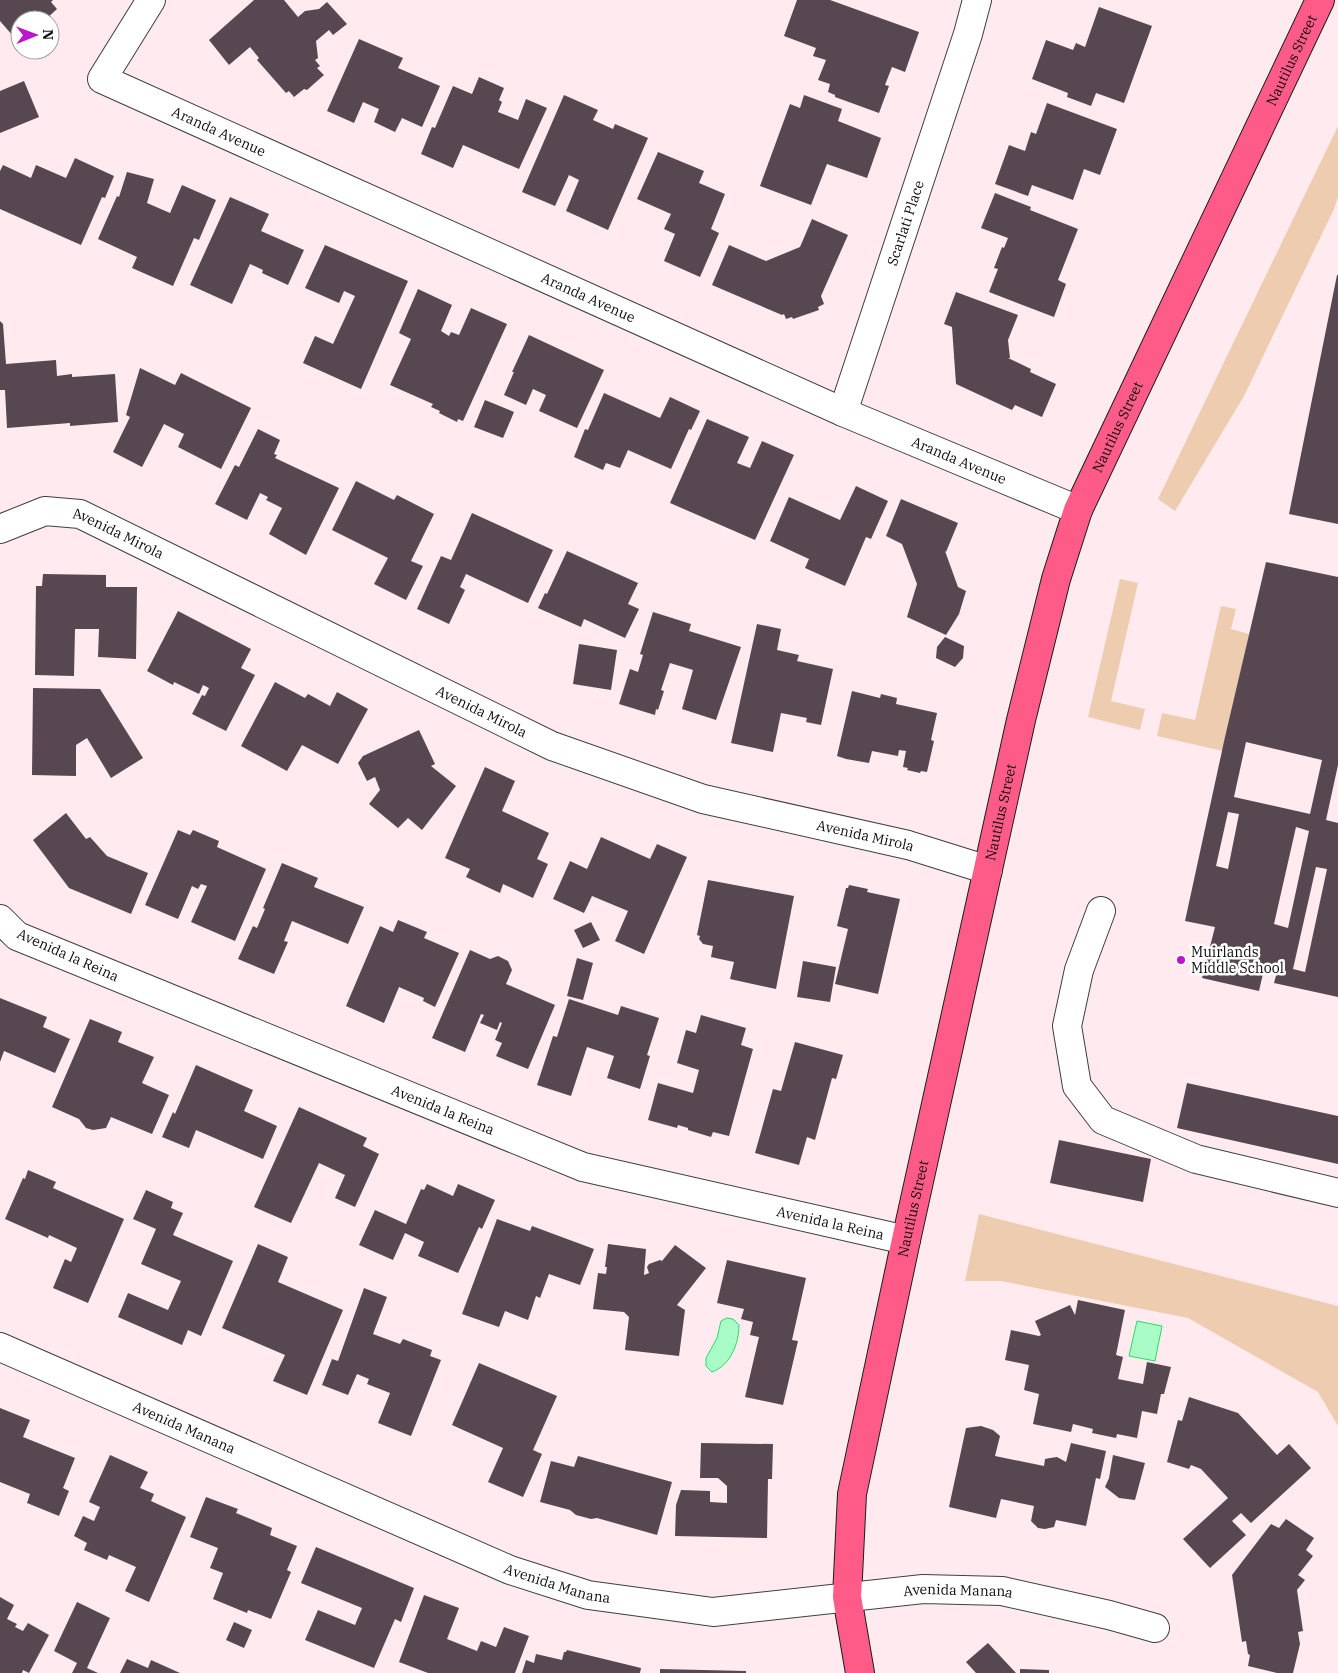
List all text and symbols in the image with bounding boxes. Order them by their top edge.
north arrow [10,10,60,60]
street label: Nautilus Street [1262,12,1321,109]
text: N [39,29,57,40]
street label: Aranda Avenue [169,103,269,160]
street label: Scarlati Place [883,178,928,268]
street label: Aranda Avenue [538,269,638,326]
street label: Nautilus Street [1088,379,1147,476]
street label: Aranda Avenue [909,433,1009,488]
street label: Avenida Mirola [72,504,167,563]
street label: Avenida Mirola [433,681,530,742]
street label: Nautilus Street [981,762,1020,862]
street label: Avenida Mirola [815,816,917,856]
street label: Avenida la Reina [14,924,122,986]
place label: Muirlands Middle School [1191,943,1284,977]
marker: Muirlands Middle School [1175,954,1187,966]
street label: Avenida la Reina [389,1081,497,1139]
street label: Nautilus Street [894,1158,932,1259]
street label: Avenida la Reina [775,1202,886,1244]
street label: Avenida Manana [130,1397,238,1458]
street label: Avenida Manana [501,1559,612,1607]
street label: Avenida Manana [902,1580,1015,1602]

